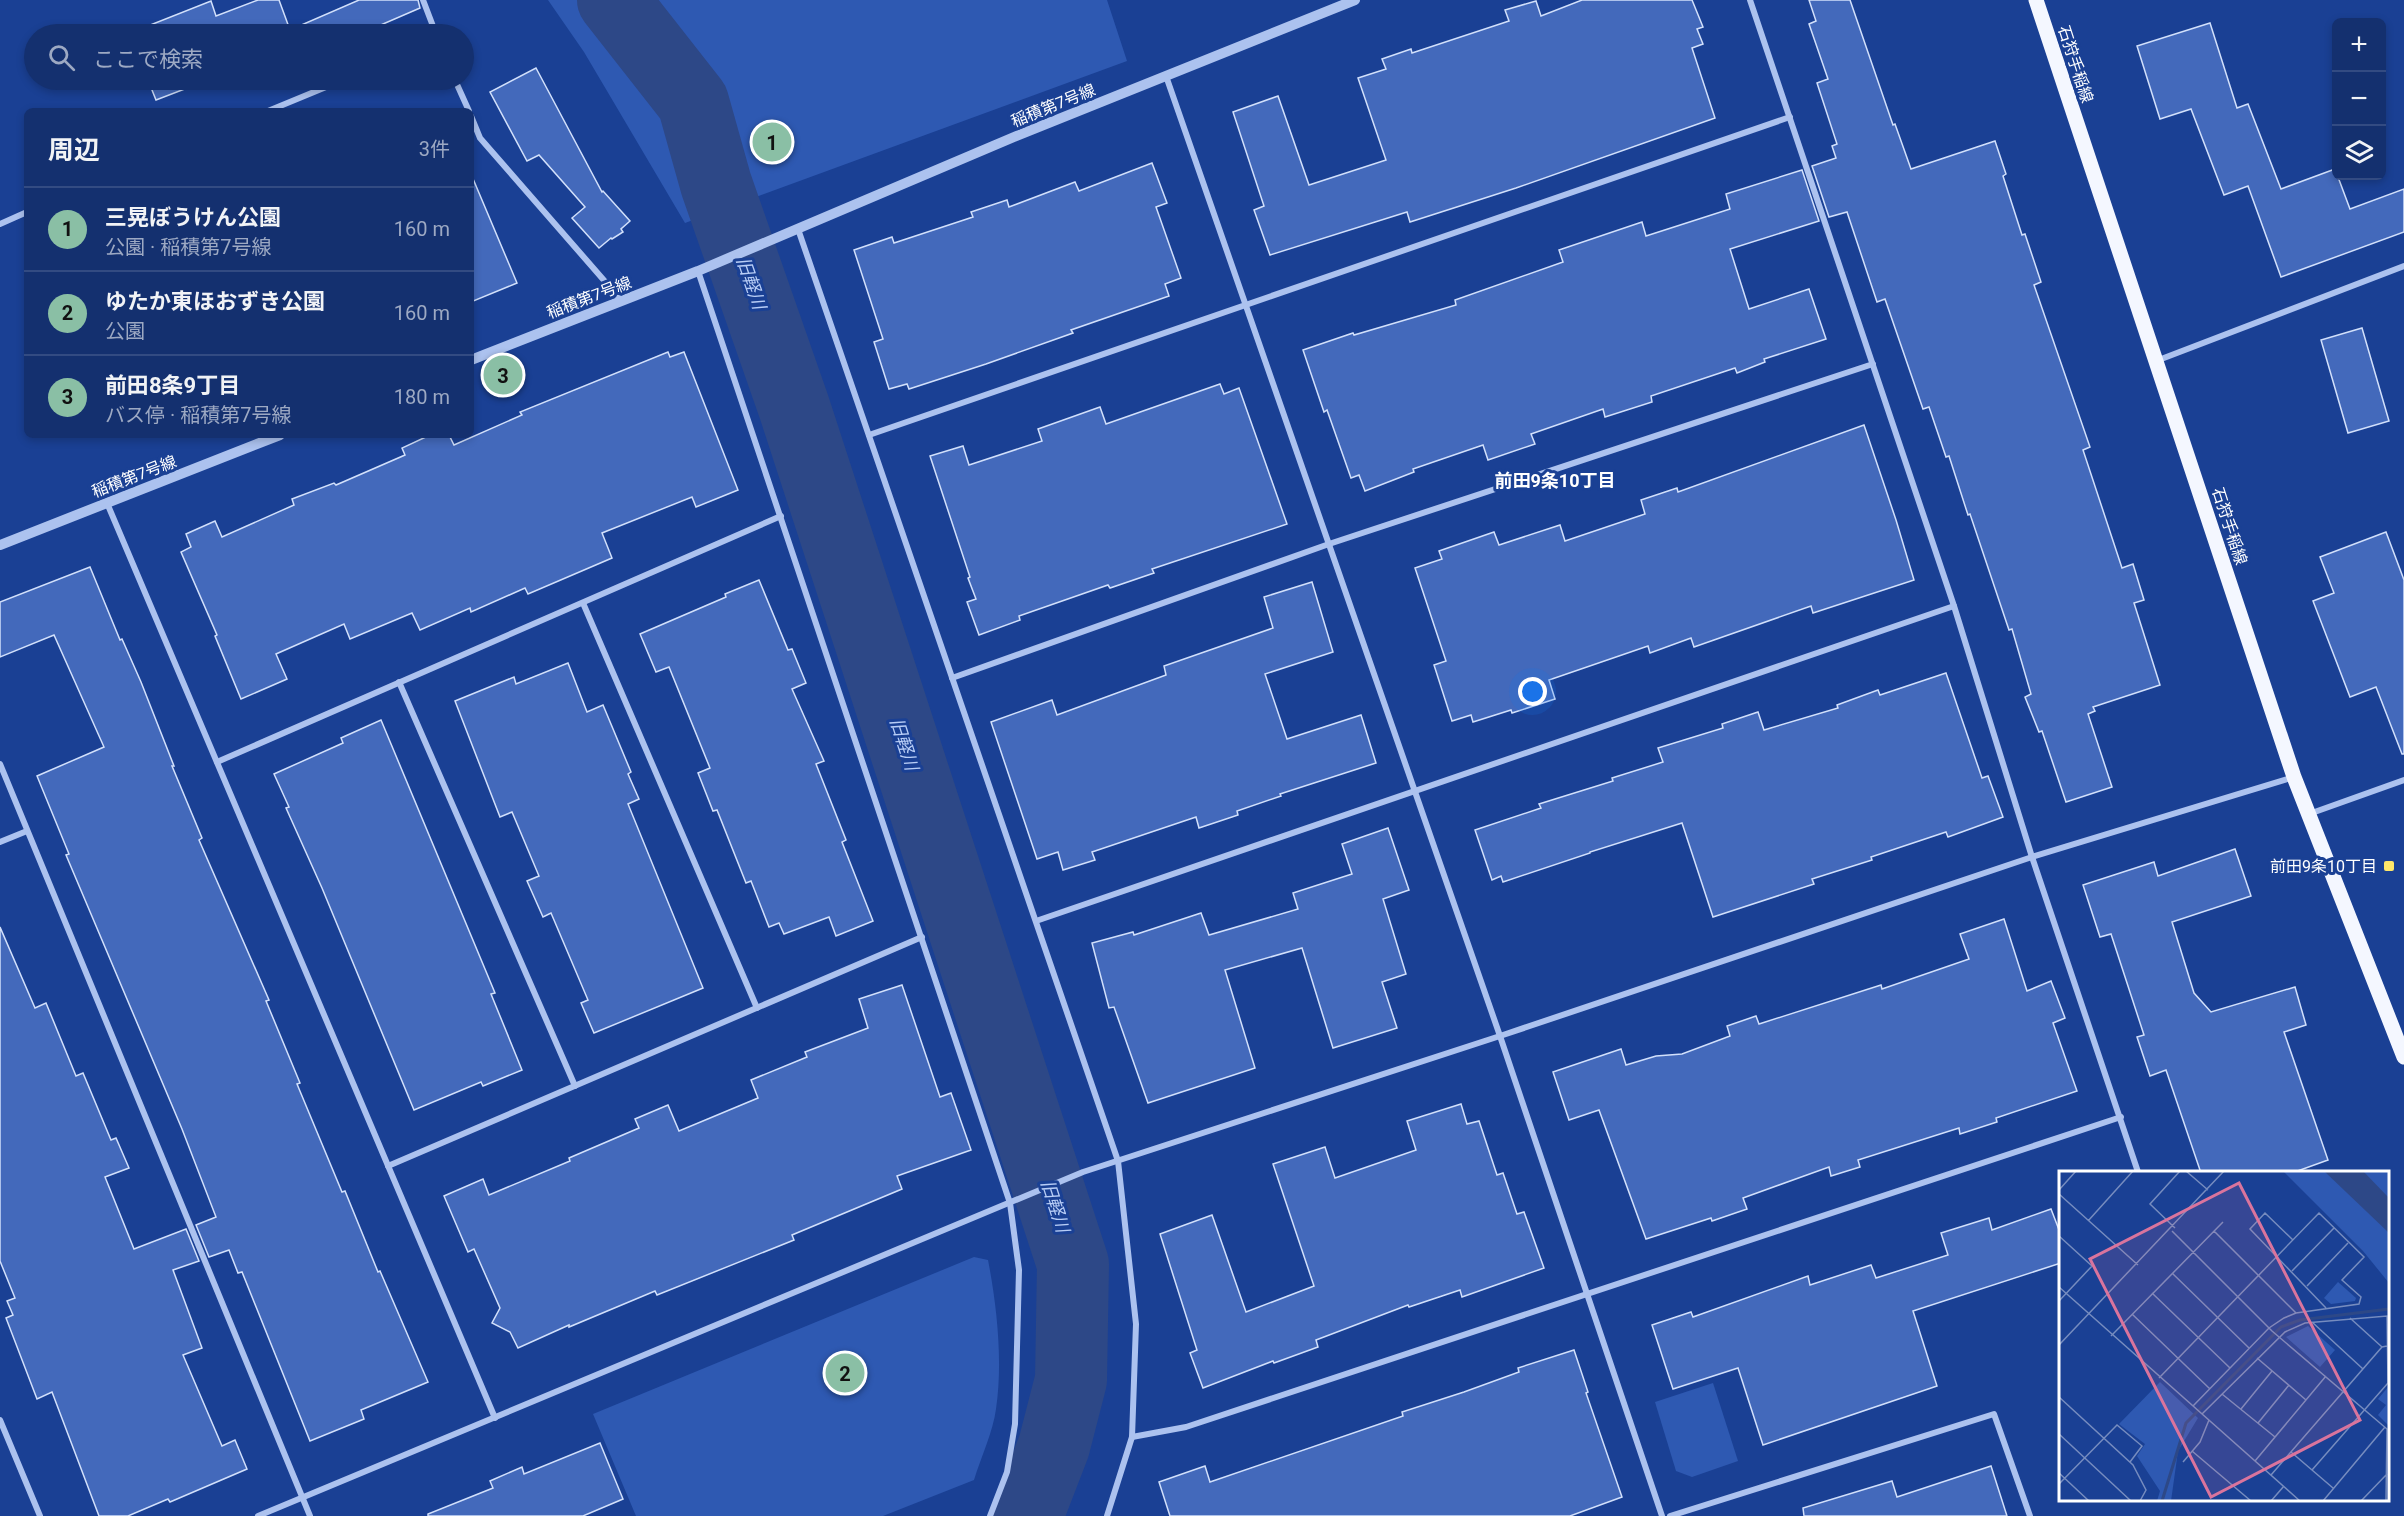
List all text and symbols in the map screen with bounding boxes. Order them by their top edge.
map controls [2332,18,2386,180]
button: + [2332,18,2386,72]
street label: 石狩手稲線 [2054,23,2097,105]
search box [24,24,474,90]
icon: search [45,41,78,74]
text: ここで検索 [93,47,203,72]
button: − [2332,72,2386,126]
street label: 稲積第7号線 [1008,80,1098,131]
pin: 1 [752,120,792,164]
button: layers [2332,126,2386,180]
text: 周辺 [48,135,100,165]
text: 3件 [419,137,450,161]
text: 三晃ぼうけん公園 [105,205,281,230]
text: 1 [62,217,73,241]
text: 160 m [394,217,450,241]
text: 公園 · 稲積第7号線 [105,235,271,259]
water label: 旧軽川 [733,254,771,314]
street label: 稲積第7号線 [544,273,634,322]
text: ゆたか東ほおずき公園 [105,289,325,314]
text: 2 [62,301,73,325]
text: 160 m [394,301,450,325]
text: 公園 [105,319,145,343]
pin: 3 [484,352,522,398]
text: 前田8条9丁目 [105,373,240,398]
text: 3 [62,385,73,409]
text: 180 m [394,385,450,409]
text: バス停 · 稲積第7号線 [105,403,291,427]
street label: 稲積第7号線 [89,452,179,501]
district label: 前田9条10丁目 [1495,470,1615,491]
street label: 石狩手稲線 [2208,485,2251,567]
your location [1518,677,1547,706]
water label: 旧軽川 [886,715,923,775]
place label: 前田9条10丁目 [2270,857,2377,876]
marker: 前田9条10丁目 [2382,859,2396,873]
inset map [2059,1171,2389,1501]
water label: 旧軽川 [1037,1177,1074,1237]
pin: 2 [826,1350,864,1396]

